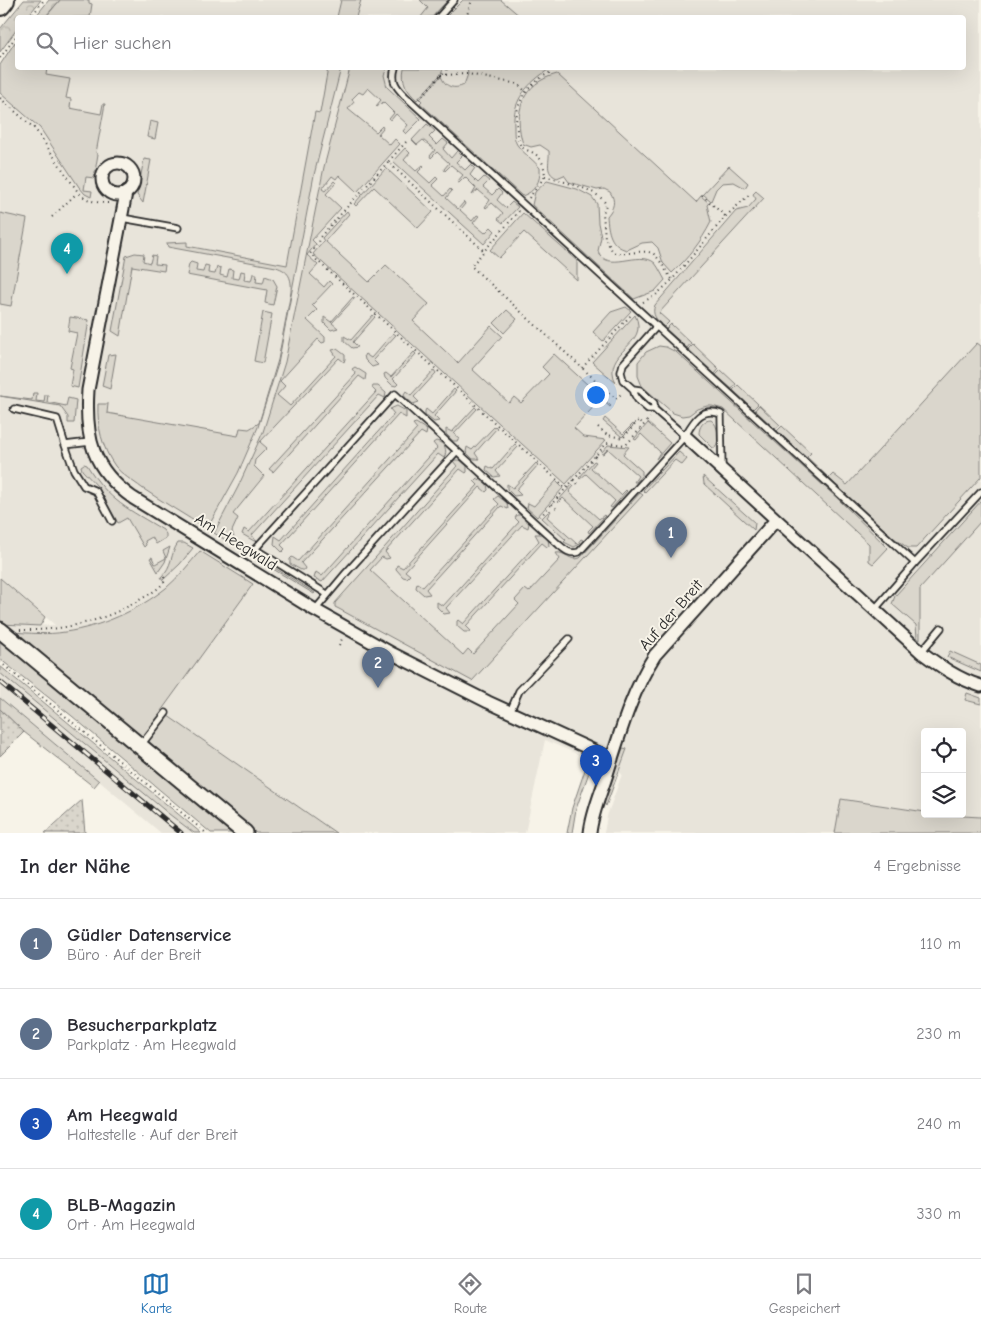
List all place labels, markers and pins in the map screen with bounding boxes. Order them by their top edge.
pin: 4 [51,233,83,274]
pin: 1 [655,517,687,558]
pin: 2 [362,647,394,688]
pin: 3 [580,745,612,786]

